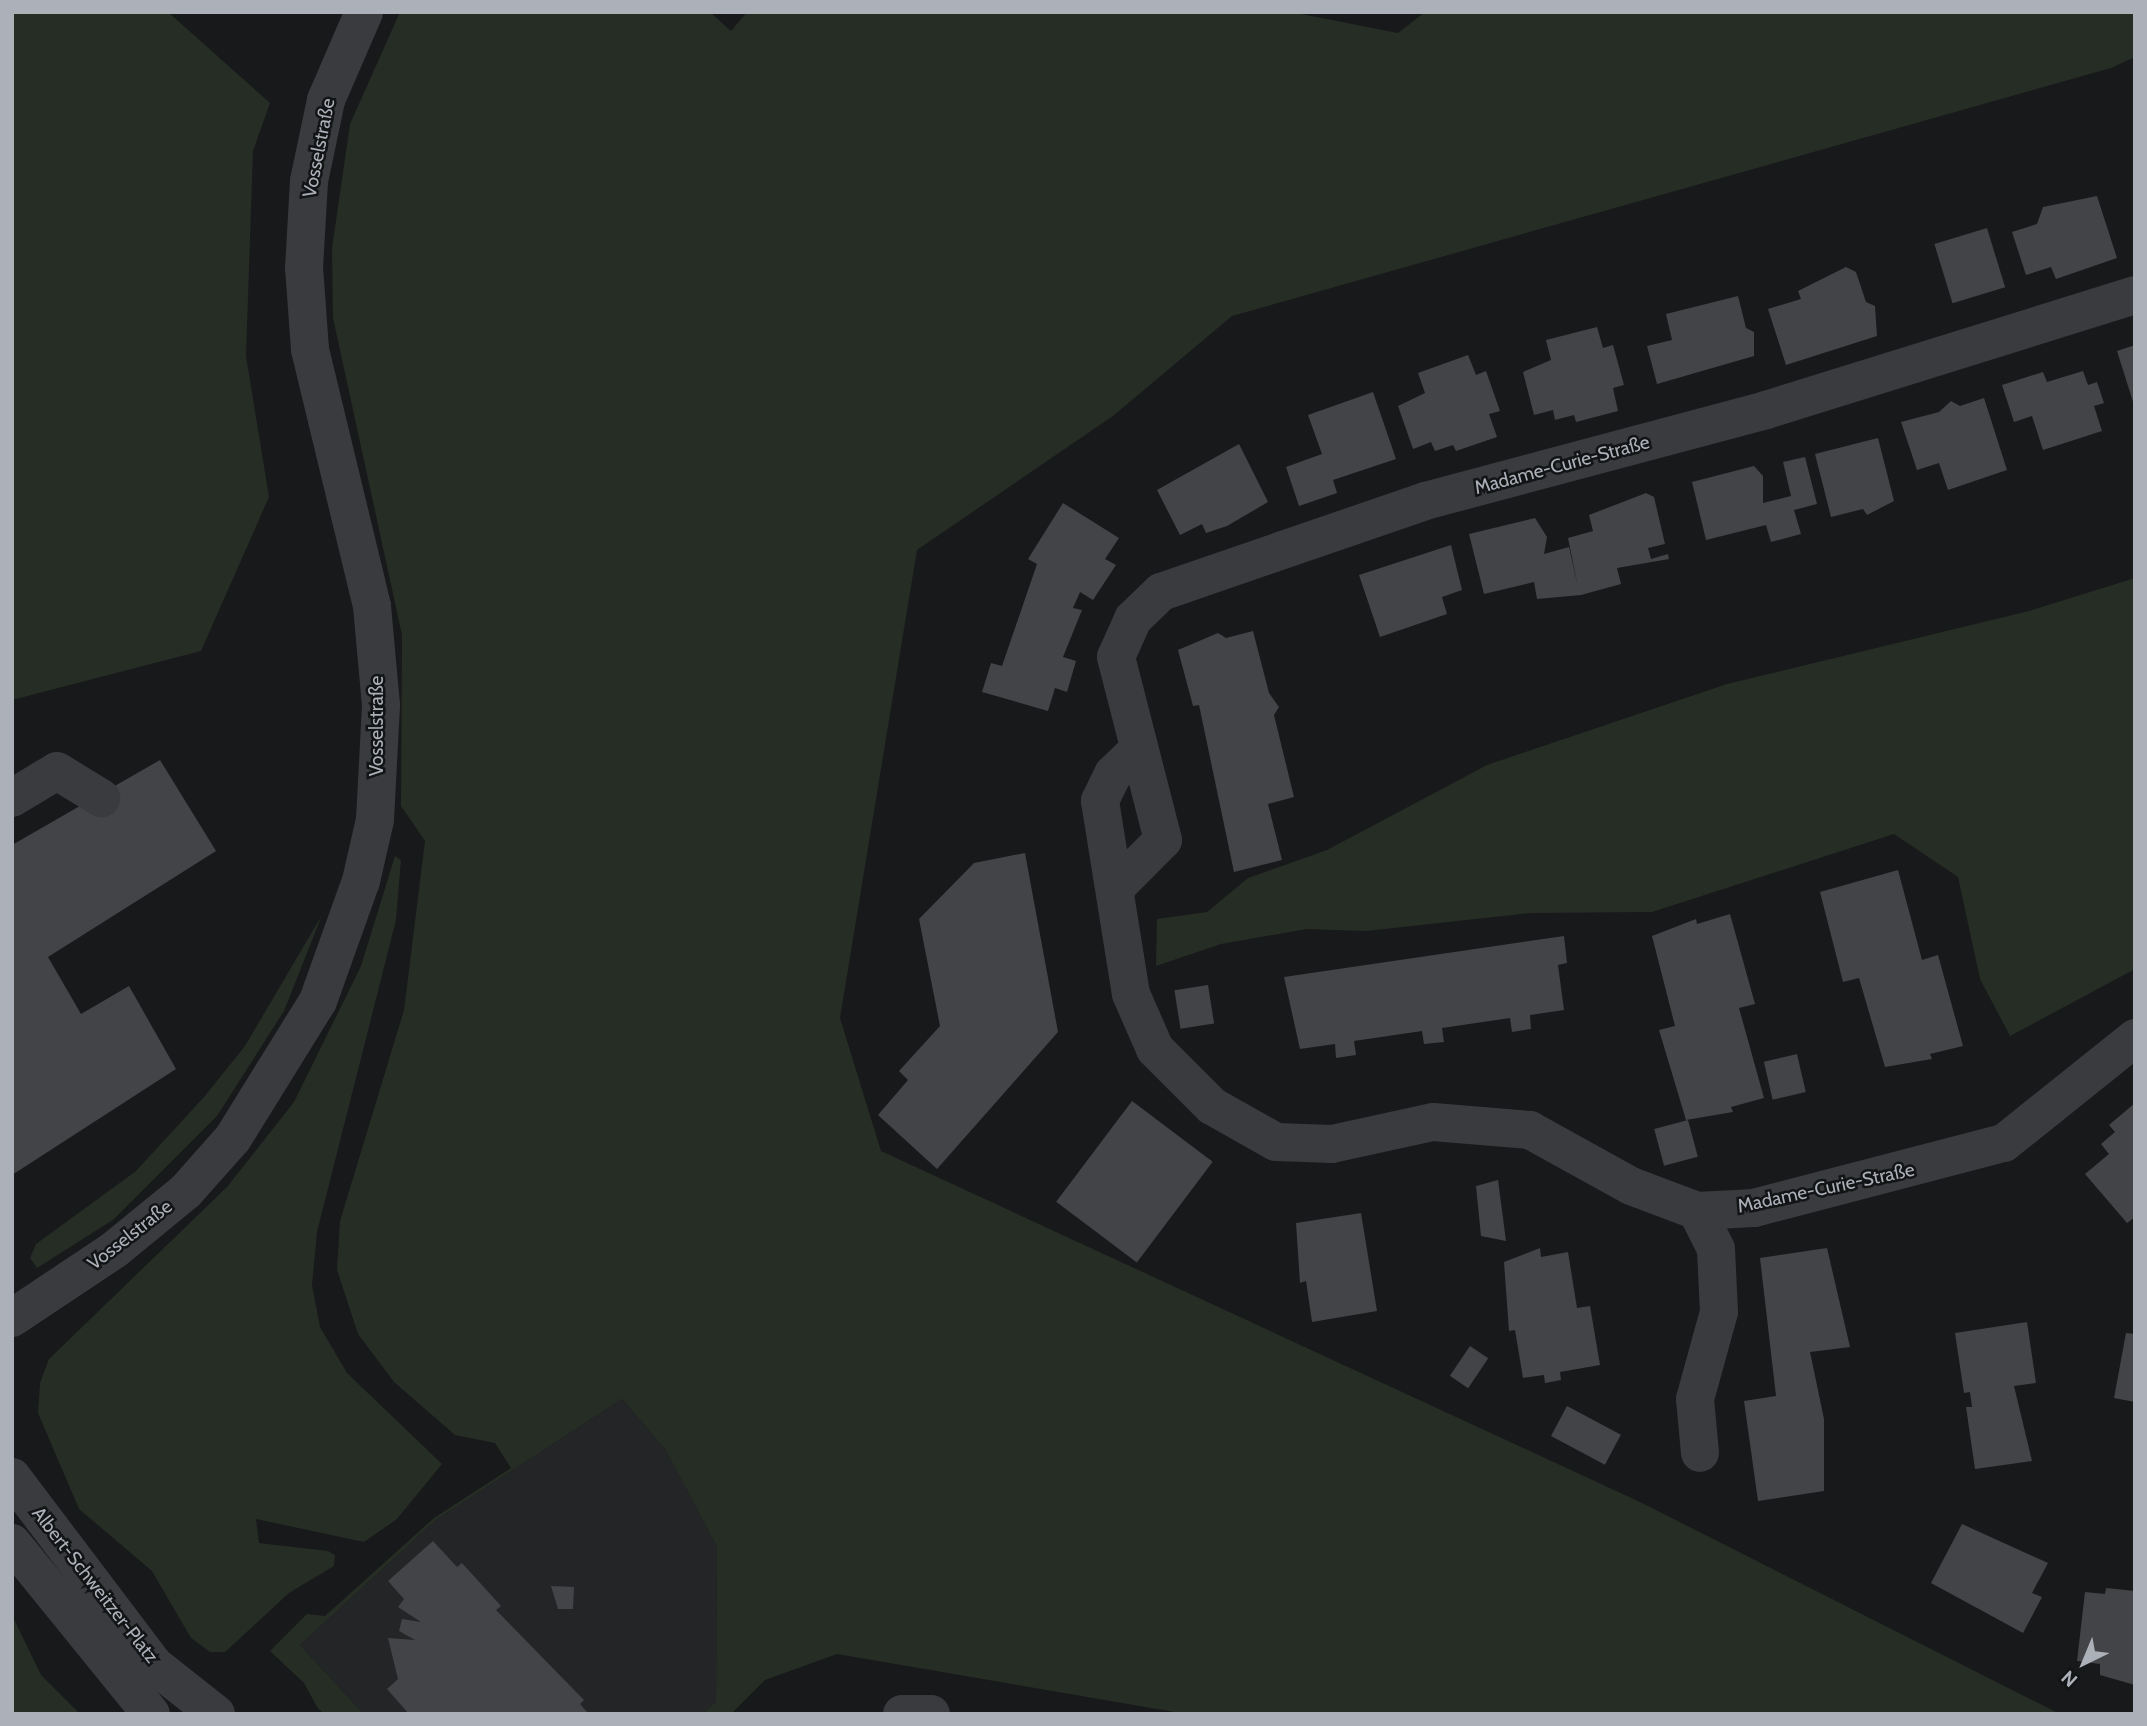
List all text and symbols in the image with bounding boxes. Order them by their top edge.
street label: Vosselstraße [298,96,340,200]
street label: Madame-Curie-Straße [1472,431,1652,499]
street label: Vosselstraße [366,676,388,776]
street label: Madame-Curie-Straße [1735,1158,1917,1218]
street label: Vosselstraße [83,1195,177,1275]
street label: Albert-Schweitzer-Platz [27,1502,163,1668]
north arrow [2049,1628,2119,1698]
text: N [2057,1666,2082,1692]

